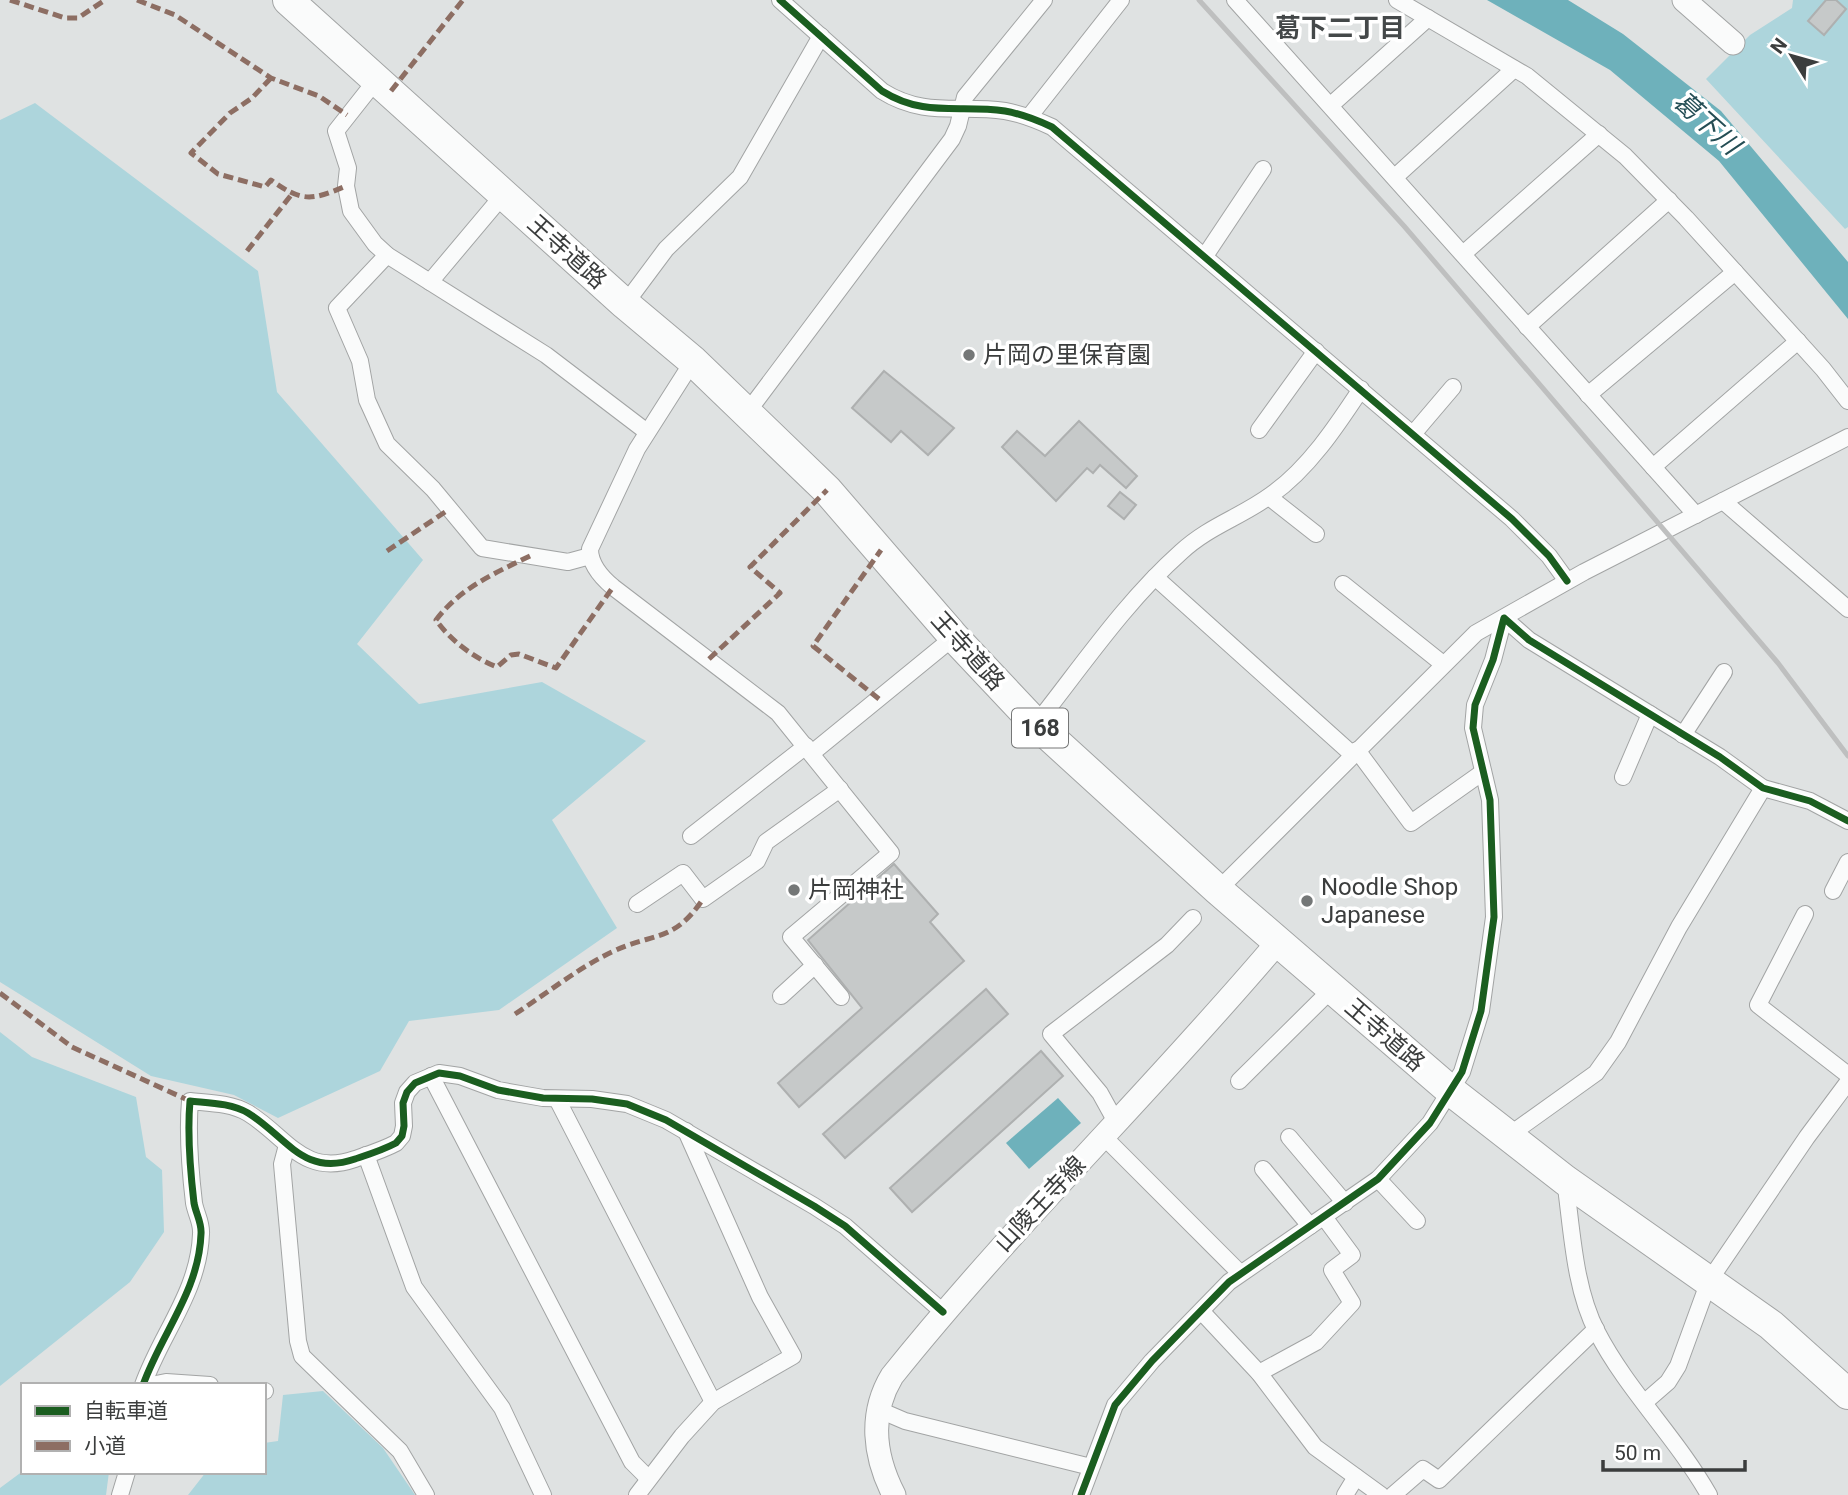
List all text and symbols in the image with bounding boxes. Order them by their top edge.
district label: 葛下二丁目 [1275,13,1405,43]
north arrow [1757,21,1827,91]
text: N [1766,34,1792,58]
water label: 葛下川 [1668,86,1748,162]
street label: 王寺道路 [522,209,612,295]
place label: 片岡の里保育園 [983,341,1151,369]
marker: 片岡の里保育園 [961,347,977,363]
street label: 王寺道路 [925,606,1011,696]
road number: 168 [1012,708,1068,748]
place label: Noodle Shop Japanese [1321,873,1458,929]
place label: 片岡神社 [808,876,904,904]
marker: 片岡神社 [786,882,802,898]
marker: Noodle Shop Japanese [1299,893,1315,909]
street label: 王寺道路 [1340,993,1430,1077]
street label: 山陵王寺線 [989,1151,1091,1257]
legend [21,1383,266,1474]
text: 自転車道 [84,1399,168,1423]
scale bar [1603,1428,1745,1472]
text: 小道 [84,1434,126,1458]
text: 50 m [1614,1441,1661,1465]

